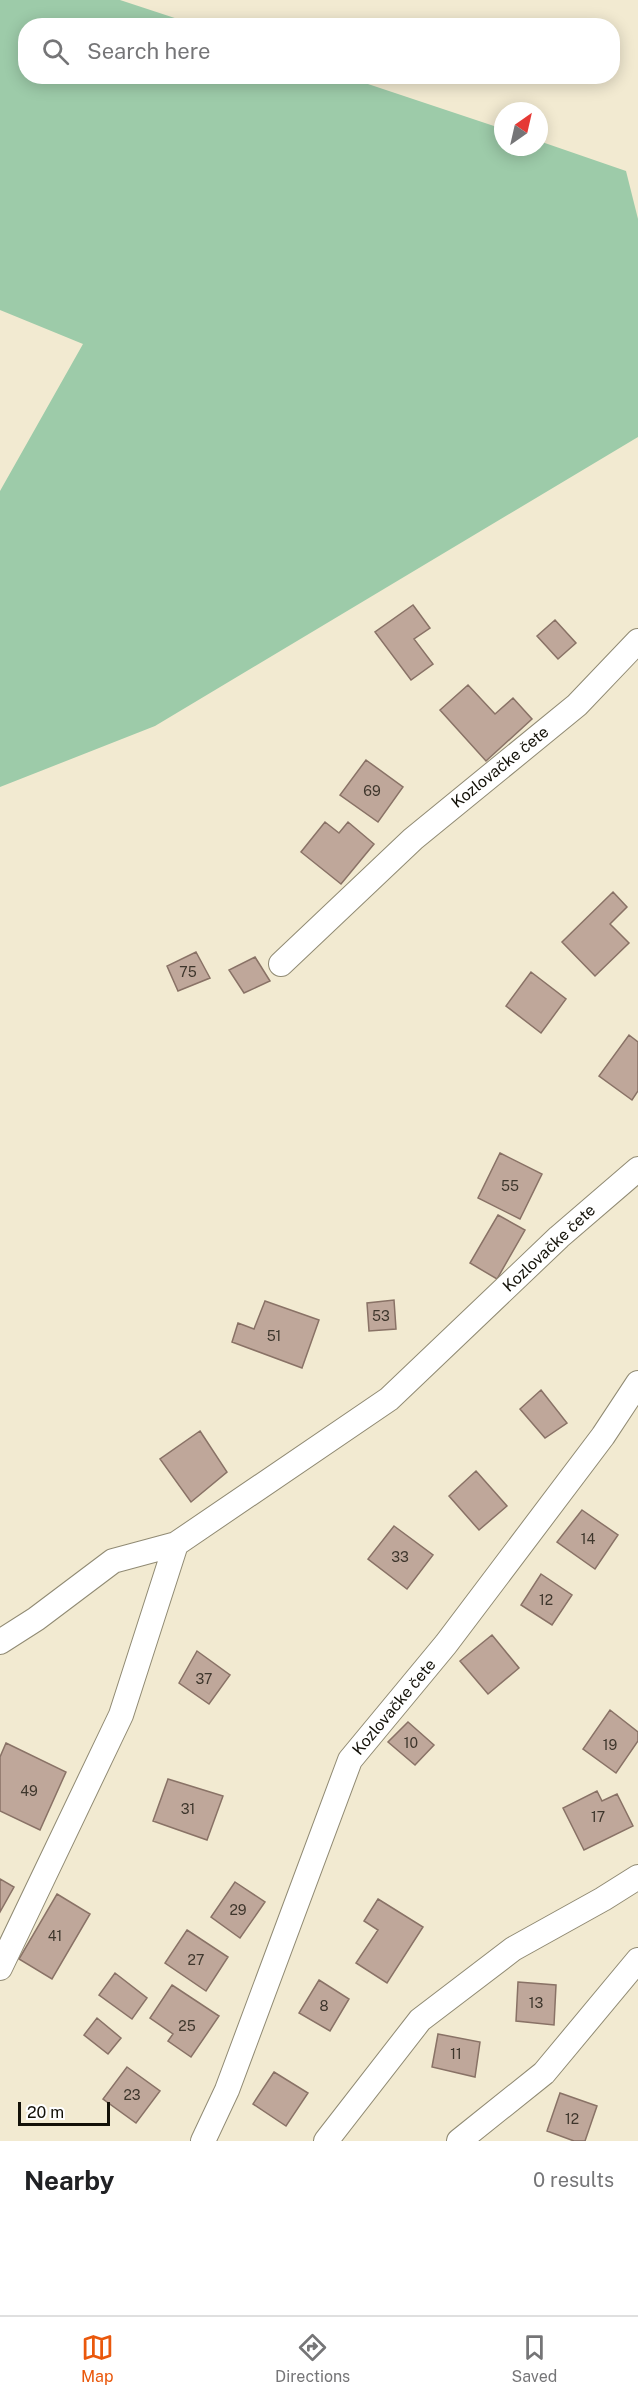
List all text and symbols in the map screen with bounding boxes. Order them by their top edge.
search box [18,18,620,84]
icon: search [39,35,72,68]
text: Search here [87,38,211,64]
north arrow [494,102,548,156]
street label: Kozlovačke čete [448,722,552,812]
house number: 69 [363,783,381,799]
house number: 75 [179,964,197,980]
house number: 55 [501,1178,519,1194]
street label: Kozlovačke čete [499,1200,599,1296]
house number: 53 [372,1308,390,1324]
house number: 51 [267,1328,281,1344]
house number: 14 [581,1531,595,1547]
house number: 33 [391,1549,409,1565]
house number: 12 [539,1592,553,1608]
street label: Kozlovačke čete [348,1655,440,1759]
house number: 37 [196,1671,212,1687]
house number: 10 [404,1735,418,1751]
house number: 19 [603,1737,617,1753]
house number: 49 [20,1783,38,1799]
house number: 31 [181,1801,195,1817]
house number: 17 [591,1809,605,1825]
house number: 29 [229,1902,247,1918]
house number: 41 [48,1928,62,1944]
house number: 27 [188,1952,204,1968]
house number: 13 [529,1995,543,2011]
house number: 8 [319,1998,329,2014]
house number: 25 [178,2018,196,2034]
house number: 11 [450,2046,462,2062]
house number: 23 [123,2087,141,2103]
scale bar [18,2099,110,2126]
text: 20 m [27,2103,64,2122]
house number: 12 [565,2111,579,2127]
text: Nearby [24,2165,114,2196]
text: 0 results [533,2168,614,2192]
tab: Map [81,2331,114,2386]
tab: Directions [275,2331,350,2386]
tab: Saved [512,2331,557,2386]

